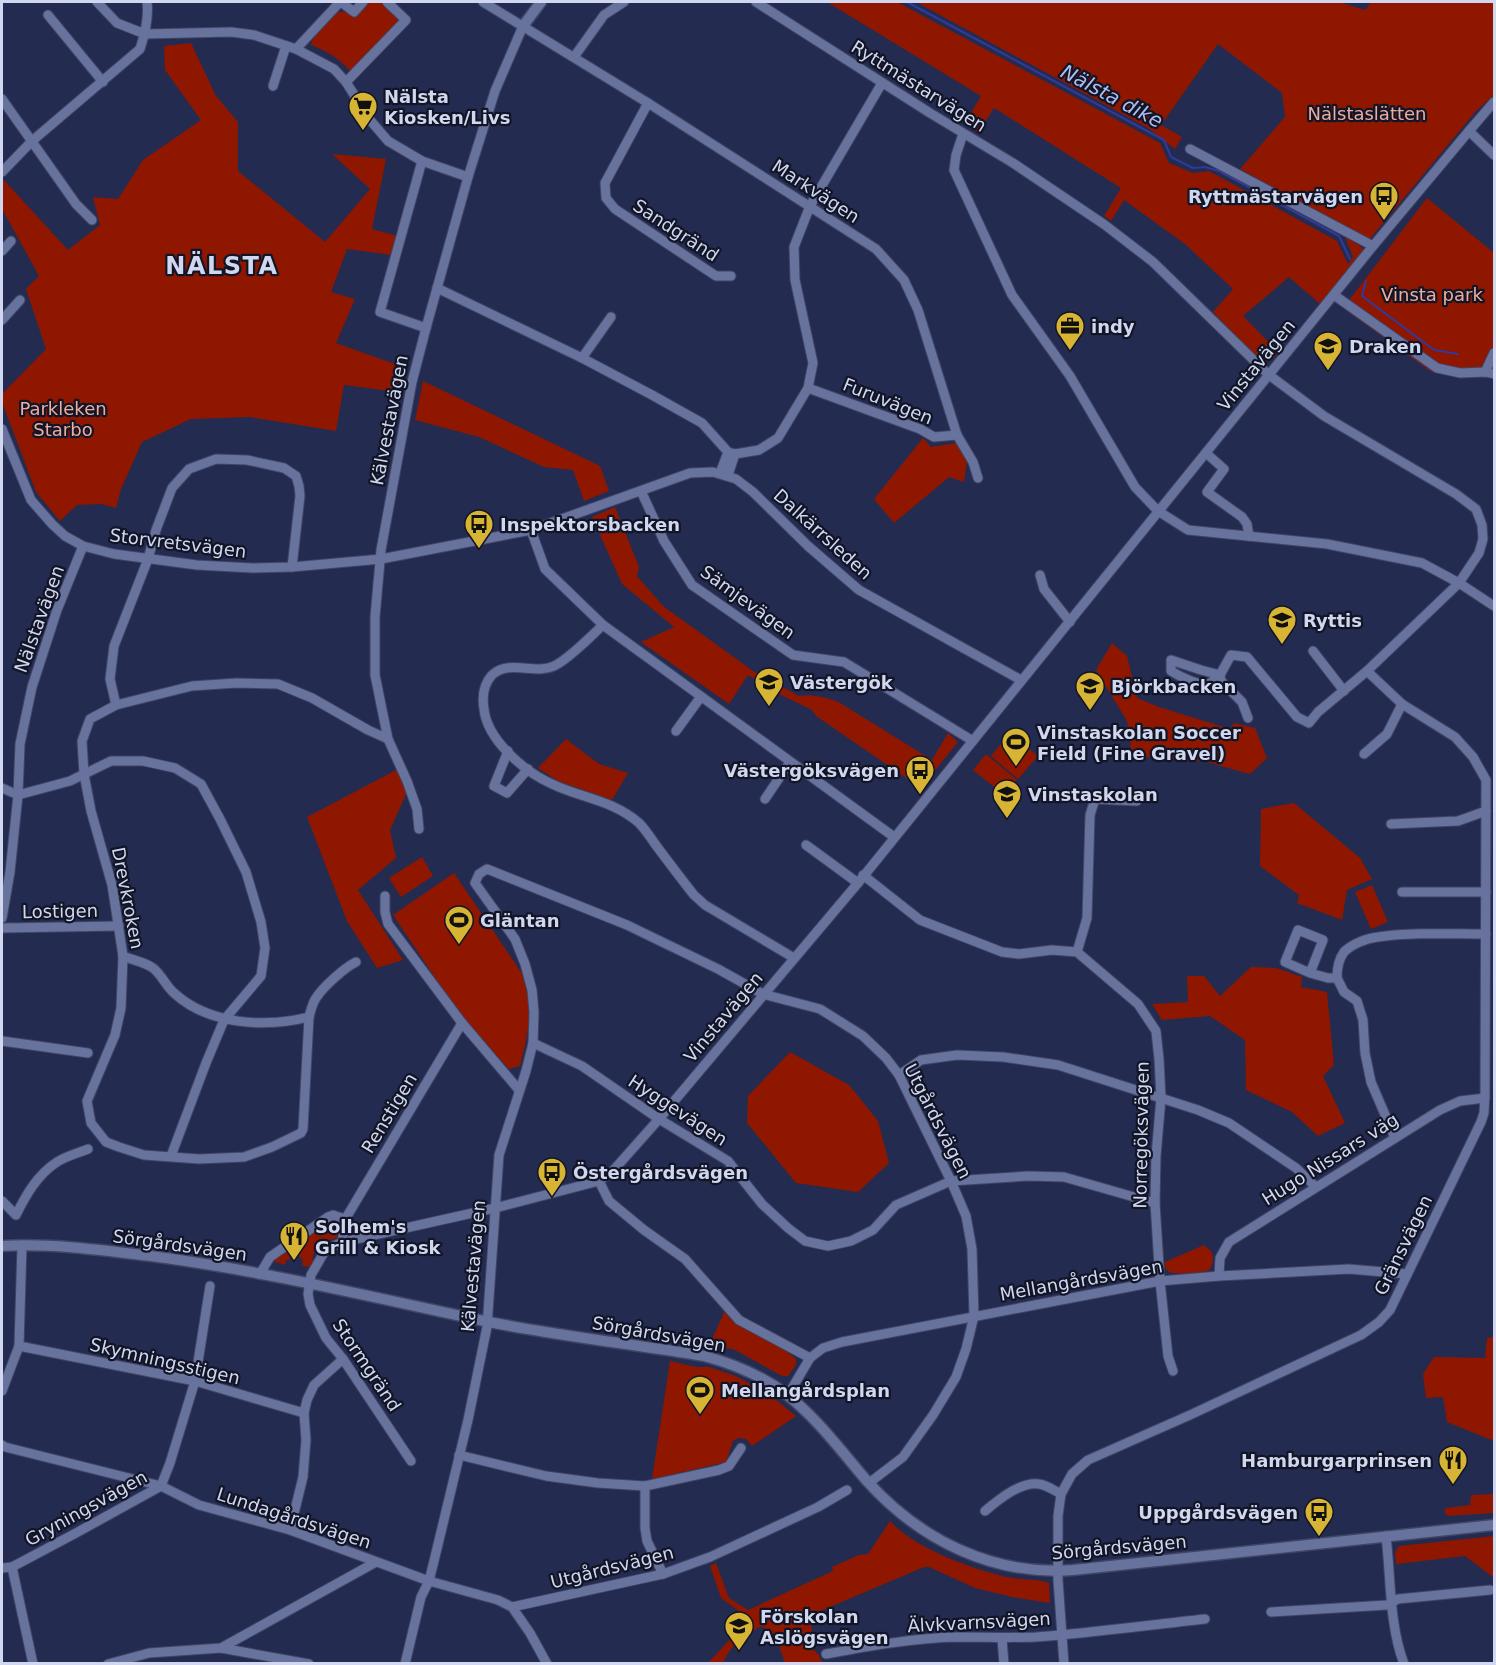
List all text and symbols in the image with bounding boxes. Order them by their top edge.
street label: Ryttmästarvägen [848,36,990,136]
water label: Nälsta dike [1057,59,1167,133]
place label: Nälsta Kiosken/Livs [384,86,510,128]
supermarket icon: Nälsta Kiosken/Livs [347,90,379,132]
park label: Nälstaslätten [1308,103,1426,124]
street label: Markvägen [768,155,864,227]
bus stop icon: Ryttmästarvägen [1368,180,1400,222]
place label: Ryttmästarvägen [1188,186,1363,207]
street label: Sandgränd [629,195,723,265]
district label: NÄLSTA [165,251,279,280]
park label: Vinsta park [1381,284,1483,305]
office icon: indy [1054,310,1086,352]
street label: Vinstavägen [1213,315,1299,415]
place label: indy [1091,316,1135,337]
school or university icon: Draken [1312,330,1344,372]
place label: Draken [1349,336,1421,357]
street label: Kälvestavägen [366,353,412,487]
street label: Furuvägen [840,373,936,429]
park label: Parkleken Starbo [19,398,107,440]
street label: Dalkärrsleden [770,484,876,584]
bus stop icon: Inspektorsbacken [463,508,495,550]
place label: Inspektorsbacken [500,514,680,535]
street label: Storvretsvägen [108,524,248,562]
street label: Sämjevägen [697,561,799,643]
street label: Nälstavägen [10,563,68,675]
school or university icon: Ryttis [1266,604,1298,646]
place label: Ryttis [1303,610,1362,631]
school or university icon: Västergök [753,666,785,708]
school or university icon: Björkbacken [1074,670,1106,712]
place label: Västergök [790,672,894,693]
place label: Björkbacken [1111,676,1236,697]
place label: Vinstaskolan Soccer Field (Fine Gravel) [1037,722,1241,764]
sports icon: Vinstaskolan Soccer Field (Fine Gravel) [1000,726,1032,768]
bus stop icon: Västergöksvägen [904,754,936,796]
place label: Västergöksvägen [724,760,899,781]
school or university icon: Vinstaskolan [991,778,1023,820]
place label: Vinstaskolan [1028,784,1158,805]
street label: Drevkroken [108,845,148,951]
street label: Lostigen [22,900,98,922]
sports icon: Gläntan [443,904,475,946]
place label: Gläntan [480,910,559,931]
street label: Vinstavägen [679,968,767,1066]
street label: Utgårdsvägen [900,1060,976,1182]
street label: Norregöksvägen [1129,1061,1153,1209]
street label: Renstigen [357,1069,421,1157]
street label: Hyggevägen [625,1070,731,1150]
street label: Hugo Nissars väg [1258,1109,1402,1209]
bus stop icon: Östergårdsvägen [536,1156,568,1198]
place label: Östergårdsvägen [573,1162,748,1183]
street label: Gränsvägen [1370,1192,1436,1298]
street label: Kälvestavägen [457,1199,489,1333]
place label: Solhem's Grill & Kiosk [315,1216,442,1258]
restaurant icon: Solhem's Grill & Kiosk [278,1220,310,1262]
street label: Sörgårdsvägen [111,1225,249,1265]
street label: Mellangårdsvägen [998,1255,1164,1305]
street label: Sörgårdsvägen [590,1312,728,1356]
street label: Stormgränd [328,1315,406,1415]
street label: Skymningsstigen [88,1334,242,1388]
sports icon: Mellangårdsplan [684,1374,716,1416]
place label: Mellangårdsplan [721,1380,890,1401]
restaurant icon: Hamburgarprinsen [1437,1444,1469,1486]
place label: Hamburgarprinsen [1241,1450,1432,1471]
street label: Gryningsvägen [21,1466,151,1550]
street label: Lundagårdsvägen [214,1483,374,1553]
bus stop icon: Uppgårdsvägen [1303,1496,1335,1538]
place label: Uppgårdsvägen [1138,1502,1298,1523]
street label: Sörgårdsvägen [1051,1531,1187,1563]
street label: Utgårdsvägen [548,1542,676,1592]
place label: Förskolan Aslögsvägen [760,1606,889,1648]
street label: Älvkvarnsvägen [907,1608,1051,1636]
school or university icon: Förskolan Aslögsvägen [723,1610,755,1652]

